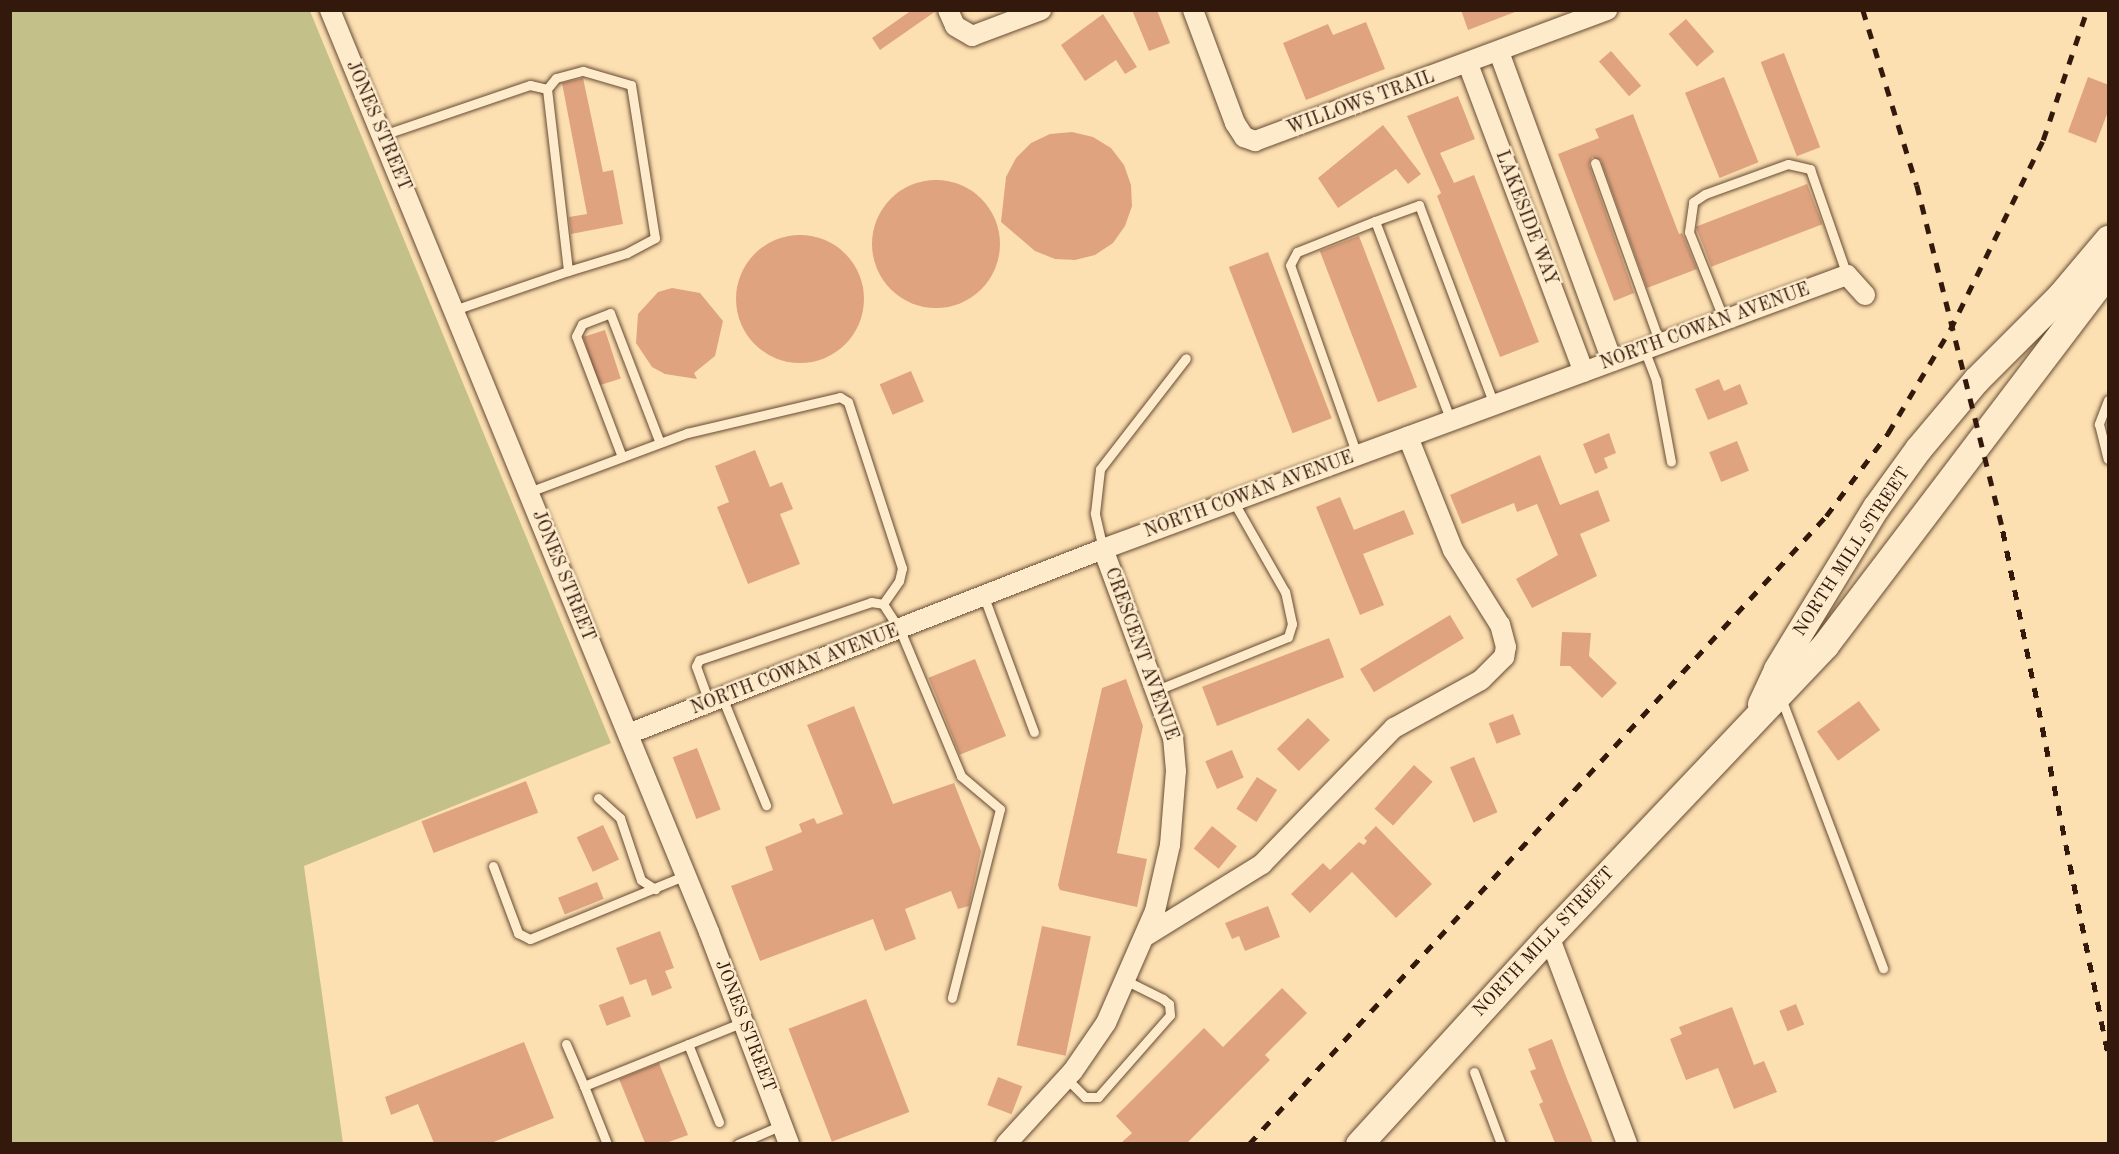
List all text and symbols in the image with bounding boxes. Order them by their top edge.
street label: JONES STREET [341,58,415,194]
street label: WILLOWS TRAIL [1284,66,1438,140]
street label: LAKESIDE WAY [1490,147,1562,289]
street label: NORTH COWAN AVENUE [1597,279,1813,375]
street label: NORTH COWAN AVENUE [1141,447,1357,543]
street label: NORTH MILL STREET [1789,463,1915,641]
street label: JONES STREET [527,507,599,645]
street label: CRESCENT AVENUE [1100,565,1182,743]
street label: NORTH COWAN AVENUE [688,620,902,720]
street label: NORTH MILL STREET [1469,862,1619,1022]
street label: JONES STREET [710,957,780,1095]

